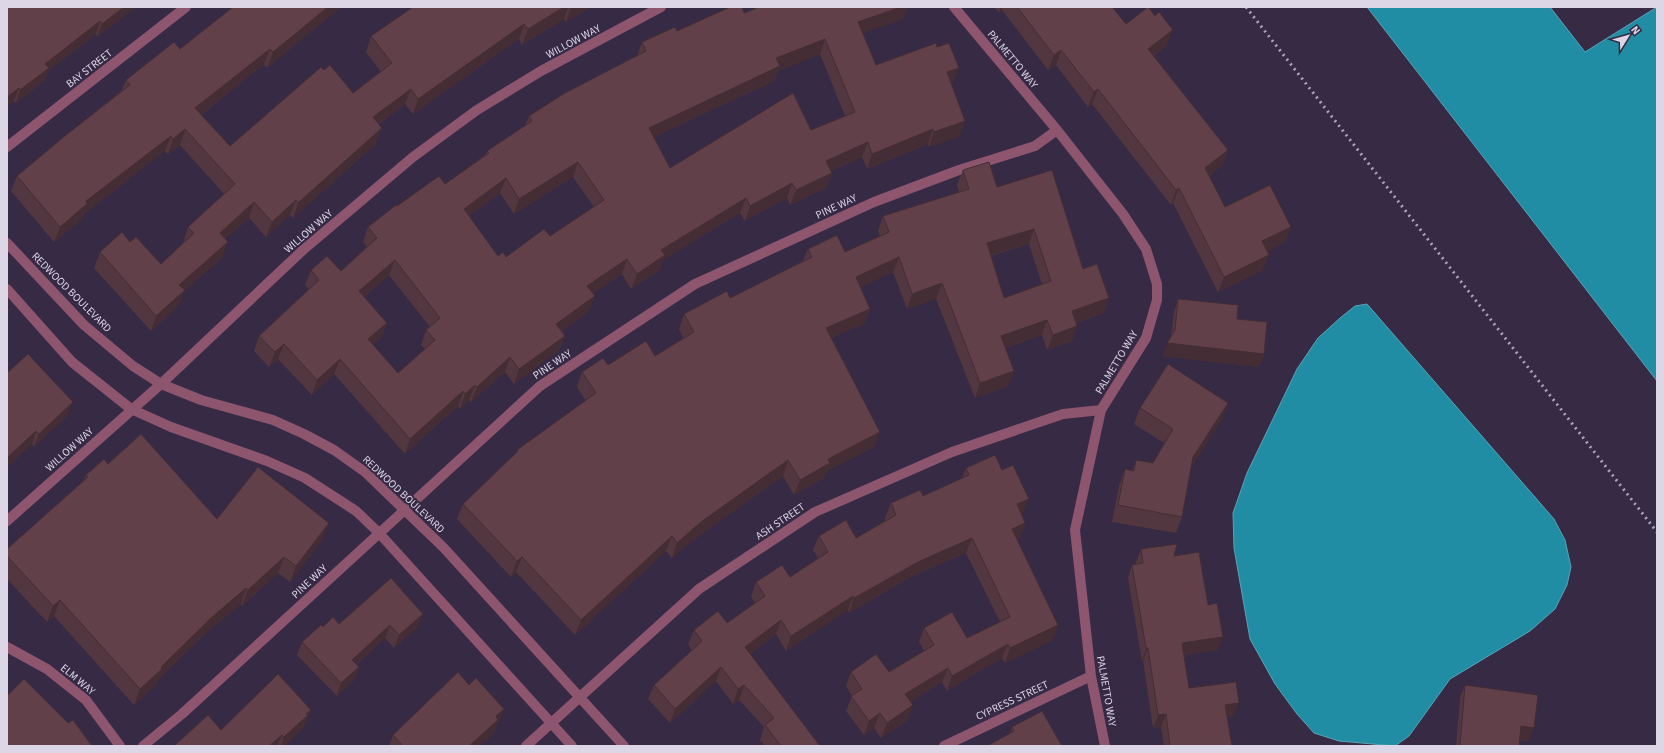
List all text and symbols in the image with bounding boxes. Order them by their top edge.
north arrow [1608,16,1648,56]
street label: WILLOW WAY [543,20,604,62]
text: N [1627,23,1644,38]
street label: PALMETTO WAY [984,27,1042,92]
street label: BAY STREET [63,45,116,91]
street label: PINE WAY [813,190,860,223]
street label: WILLOW WAY [281,206,336,257]
street label: REDWOOD BOULEVARD [28,249,115,336]
street label: PALMETTO WAY [1092,327,1142,397]
street label: PINE WAY [530,345,575,383]
street label: WILLOW WAY [42,423,97,475]
street label: REDWOOD BOULEVARD [359,452,448,537]
street label: ASH STREET [753,499,808,543]
street label: PINE WAY [288,560,331,602]
street label: PALMETTO WAY [1093,655,1120,728]
street label: ELM WAY [57,660,99,699]
street label: CYPRESS STREET [973,677,1051,724]

